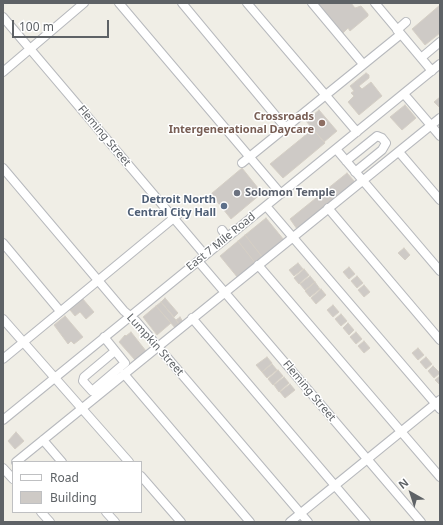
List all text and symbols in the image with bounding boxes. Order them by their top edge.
scale bar [14,12,111,38]
text: 100 m [19,18,54,35]
street label: Fleming Street [75,103,133,169]
place label: Crossroads Intergenerational Daycare [169,110,314,136]
marker: Crossroads Intergenerational Daycare [317,118,327,128]
place label: Solomon Temple [245,186,335,200]
marker: Solomon Temple [232,188,242,198]
place label: Detroit North Central City Hall [127,193,216,219]
marker: Detroit North Central City Hall [219,201,229,211]
street label: East 7 Mile Road [184,210,258,274]
street label: Lumpkin Street [124,311,186,379]
street label: Fleming Street [280,358,338,424]
legend [12,461,142,513]
text: Road [50,469,79,486]
north arrow [391,473,431,513]
text: N [395,475,411,492]
text: Building [50,489,97,506]

